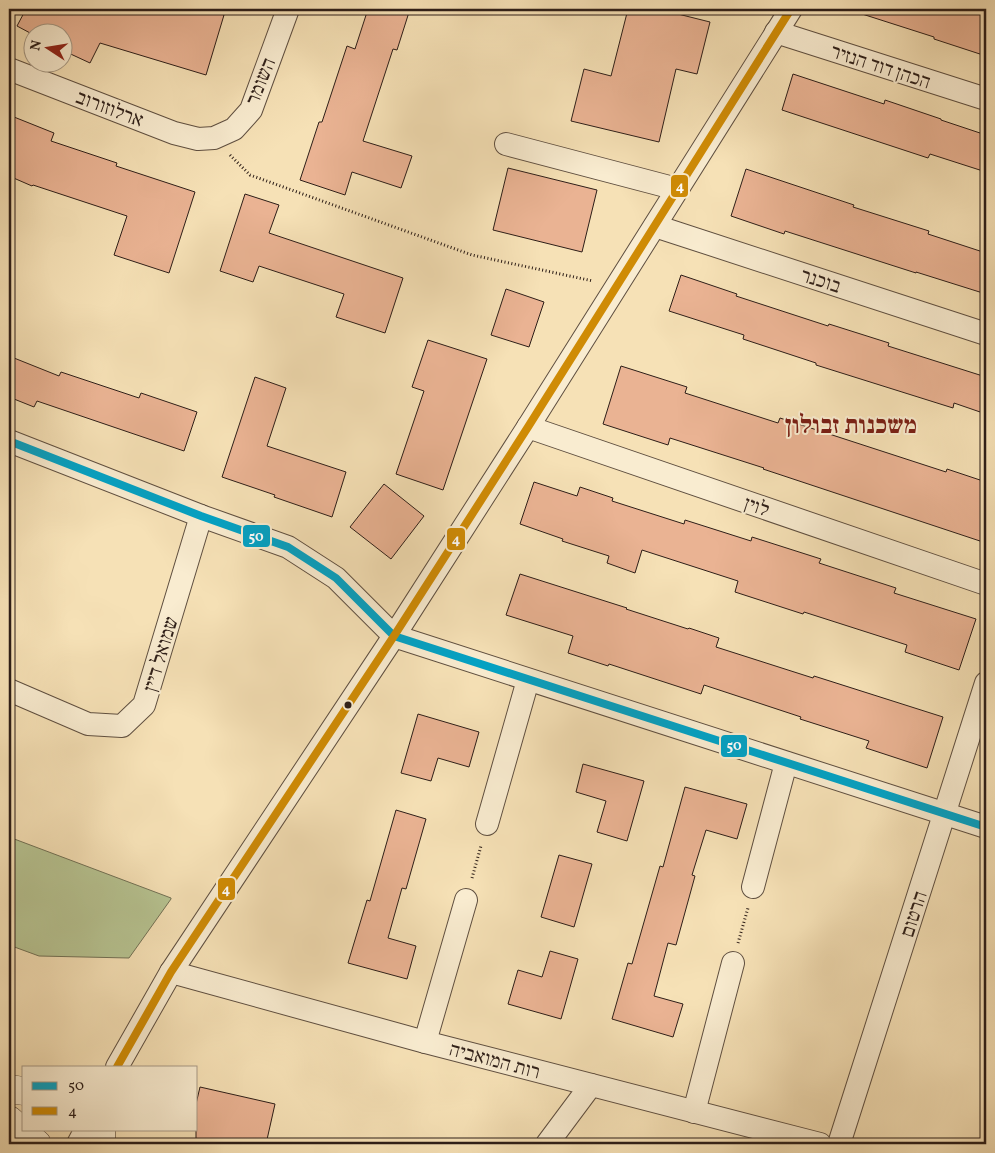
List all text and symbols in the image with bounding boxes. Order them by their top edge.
north arrow [22,22,72,72]
text: N [26,39,47,53]
street label: הכהן דוד הנזיר [827,39,934,97]
street label: השומר [240,54,284,110]
street label: ארלוזורוב [71,84,147,136]
line badge: 4 [670,174,689,198]
text: 4 [676,178,685,197]
street label: בוכנר [797,262,844,301]
district label: משכנות זבולון [785,409,917,444]
street label: לוין [740,491,773,525]
line badge: 50 [242,524,271,548]
line badge: 4 [446,527,466,551]
text: 50 [248,528,264,547]
text: 4 [452,531,461,550]
street label: שמואל דיין [137,614,187,696]
unlabelled marker [343,700,353,710]
line badge: 50 [720,734,748,758]
text: 50 [726,737,742,756]
line badge: 4 [217,877,236,901]
text: 4 [222,881,231,900]
street label: הרטום [894,888,935,941]
street label: רות המואביה [446,1036,543,1088]
legend [22,1066,198,1130]
text: 50 [68,1076,84,1097]
text: 4 [68,1102,77,1123]

